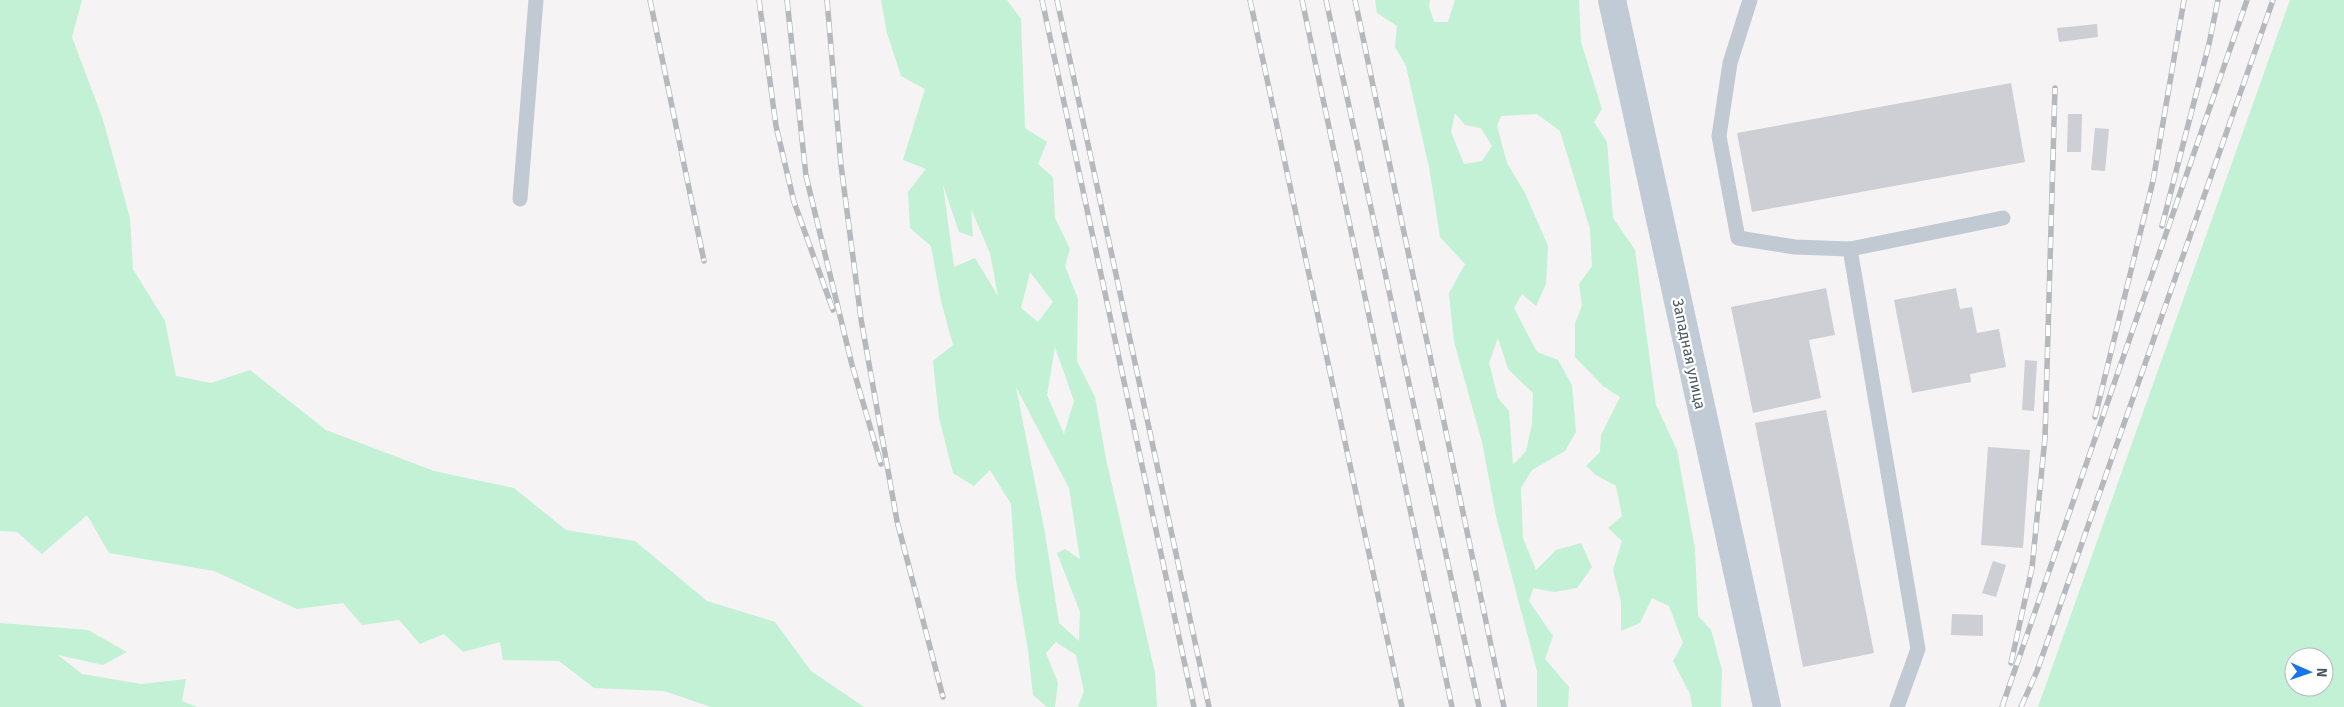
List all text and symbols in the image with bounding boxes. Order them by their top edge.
street label: Западная улица [1669,297,1709,411]
north arrow [2284,647,2334,697]
text: N [2313,667,2330,677]

